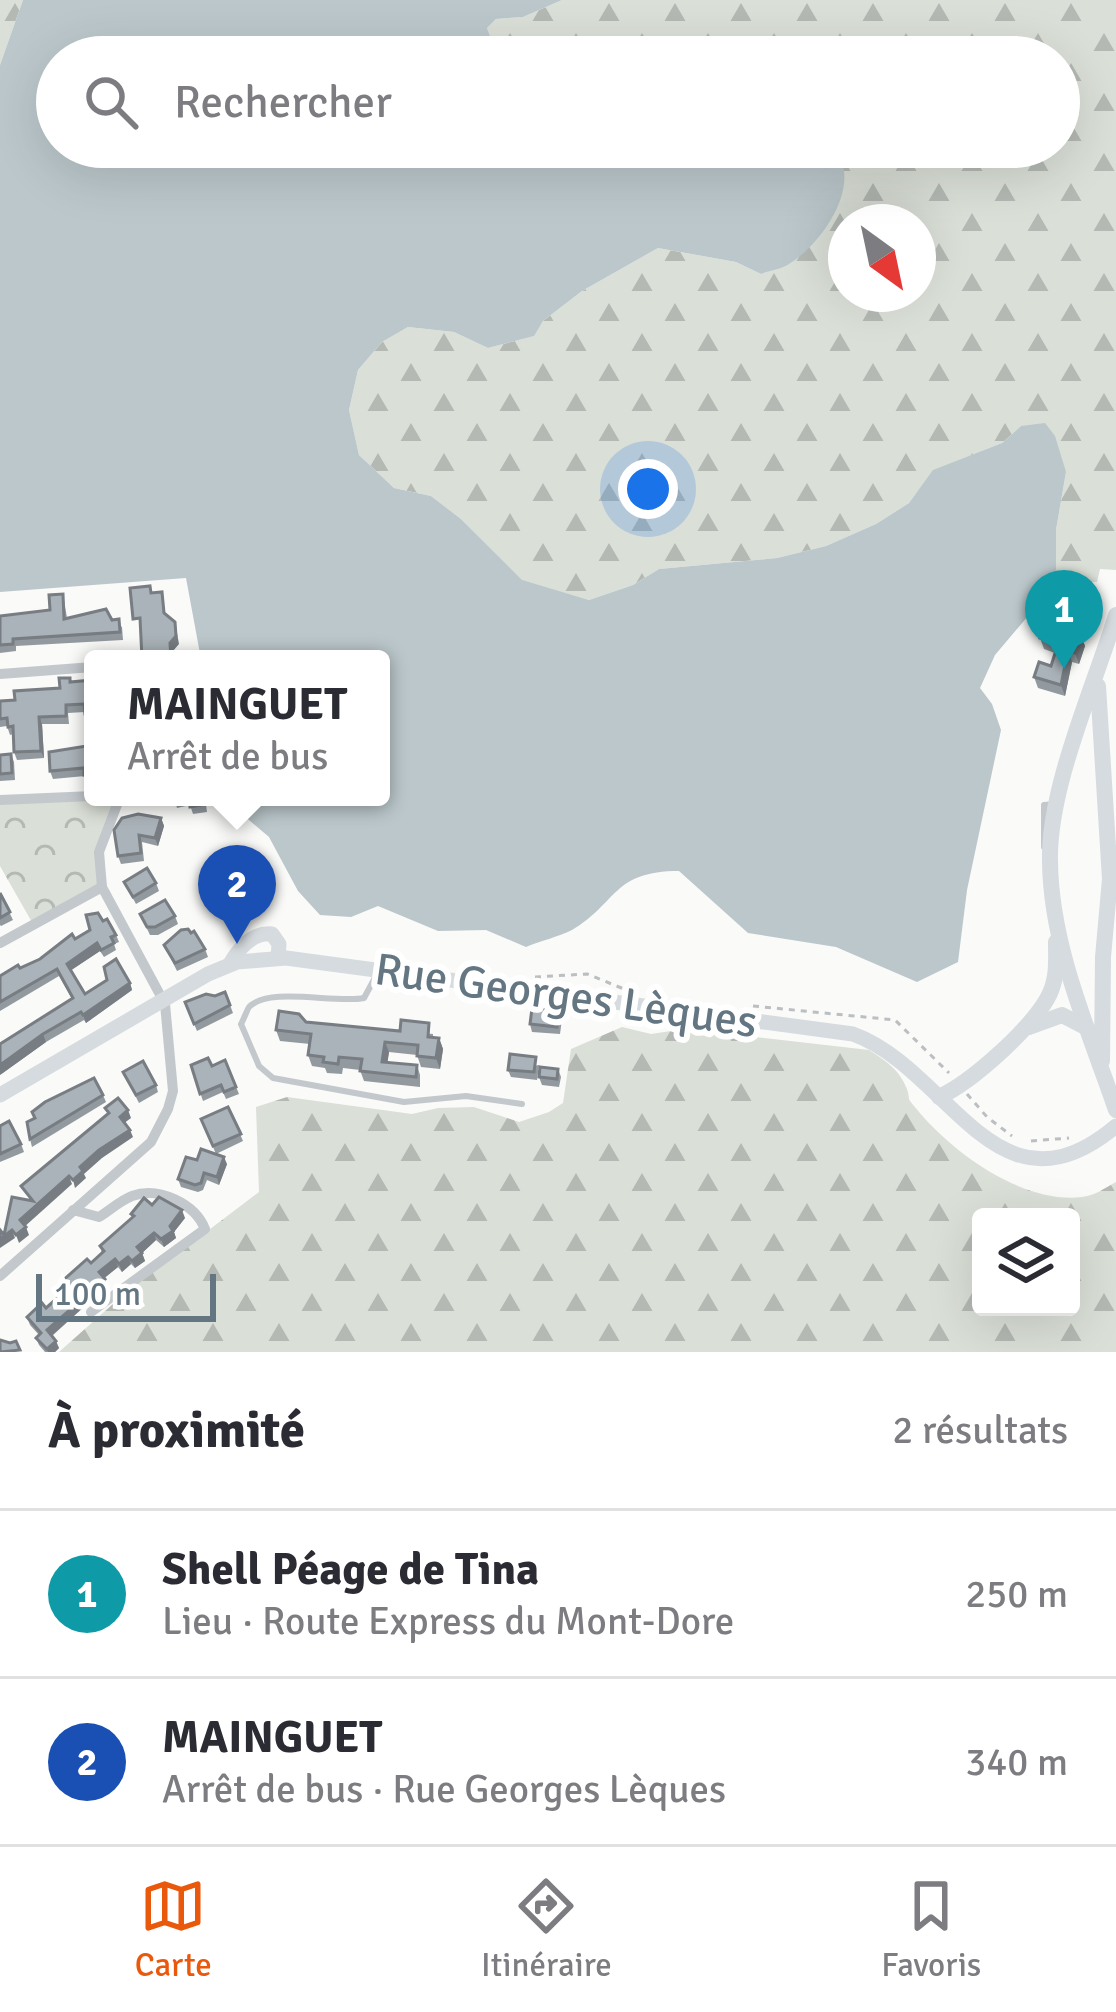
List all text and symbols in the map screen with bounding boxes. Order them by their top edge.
search box [36,36,1080,168]
icon: search [78,69,144,135]
text: Rechercher [174,75,392,130]
north arrow [828,204,936,312]
your location [618,459,678,519]
pin: 1 [1025,570,1103,669]
popup [84,650,390,806]
text: MAINGUET [127,677,347,732]
text: Arrêt de bus [127,732,328,780]
pin: 2 [198,845,276,944]
street label: Rue Georges Lèques [371,942,761,1050]
map controls [972,1208,1080,1316]
button: layers [972,1208,1080,1316]
scale bar [36,1268,216,1321]
text: 100 m [54,1274,141,1315]
text: À proximité [48,1399,305,1462]
text: 2 résultats [892,1406,1068,1454]
text: Shell Péage de Tina [162,1542,539,1597]
text: 1 [76,1570,98,1618]
text: 250 m [965,1570,1068,1618]
text: Lieu · Route Express du Mont-Dore [162,1597,734,1645]
text: MAINGUET [162,1710,382,1765]
text: 2 [76,1738,98,1786]
text: 340 m [965,1738,1068,1786]
text: Arrêt de bus · Rue Georges Lèques [162,1765,726,1813]
tab: Carte [135,1873,212,1986]
tab: Itinéraire [481,1873,612,1986]
tab: Favoris [881,1873,981,1986]

